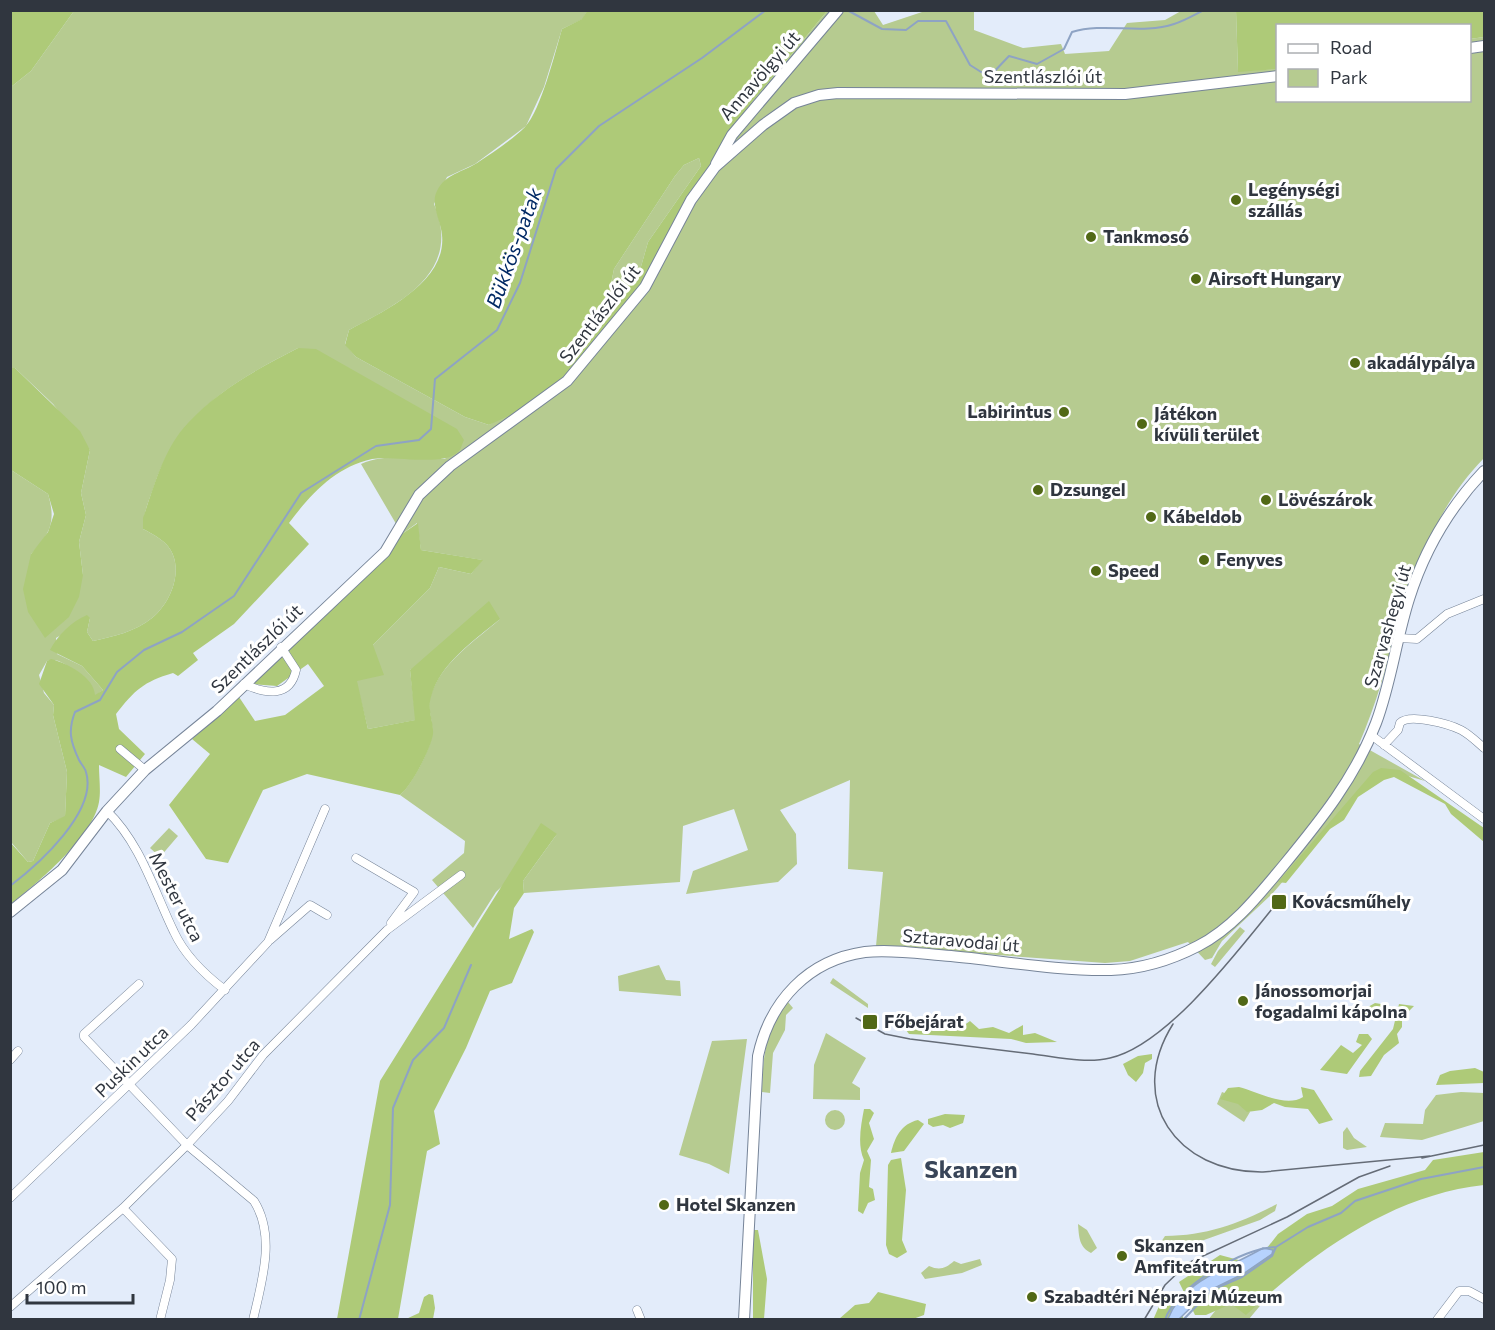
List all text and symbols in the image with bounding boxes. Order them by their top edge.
legend [1276,24,1471,102]
street label: Annavölgyi út [715,26,804,124]
text: Road [1330,36,1372,58]
street label: Szentlászlói út [984,65,1102,87]
text: Park [1330,66,1368,88]
place label: Legénységi szállás [1248,178,1340,221]
water label: Bükkös-patak [480,183,546,311]
marker: Legénységi szállás [1229,193,1243,207]
place label: Tankmosó [1103,225,1189,247]
marker: Tankmosó [1084,230,1098,244]
street label: Szentlászlói út [554,260,644,367]
place label: Airsoft Hungary [1208,267,1342,289]
marker: Airsoft Hungary [1189,272,1203,286]
place label: akadálypálya [1367,351,1475,373]
marker: akadálypálya [1348,356,1362,370]
place label: Labirintus [967,400,1052,422]
place label: Játékon kívüli terület [1154,402,1260,445]
marker: Labirintus [1057,405,1071,419]
marker: Játékon kívüli terület [1135,417,1149,431]
place label: Dzsungel [1050,478,1126,500]
marker: Dzsungel [1031,483,1045,497]
place label: Lövészárok [1278,488,1374,510]
marker: Lövészárok [1259,493,1273,507]
place label: Kábeldob [1163,505,1242,527]
marker: Kábeldob [1144,510,1158,524]
place label: Fenyves [1216,548,1283,570]
marker: Fenyves [1197,553,1211,567]
place label: Speed [1108,559,1159,581]
street label: Szarvashegyi út [1359,562,1415,690]
marker: Speed [1089,564,1103,578]
street label: Szentlászlói út [206,599,307,697]
street label: Mester utca [145,848,209,945]
place label: Kovácsműhely [1292,890,1411,912]
marker: Kovácsműhely [1270,893,1288,911]
street label: Sztaravodai út [902,924,1021,956]
place label: Jánossomorjai fogadalmi kápolna [1255,979,1407,1022]
marker: Jánossomorjai fogadalmi kápolna [1236,994,1250,1008]
place label: Főbejárat [884,1010,964,1032]
marker: Főbejárat [861,1013,879,1031]
street label: Puskin utca [90,1021,173,1102]
street label: Pásztor utca [180,1034,264,1125]
district label: Skanzen [924,1154,1018,1183]
place label: Hotel Skanzen [676,1193,796,1215]
marker: Hotel Skanzen [657,1198,671,1212]
place label: Skanzen Amfiteátrum [1134,1234,1242,1277]
marker: Skanzen Amfiteátrum [1115,1249,1129,1263]
scale bar [27,1267,134,1305]
text: 100 m [36,1276,86,1298]
place label: Szabadtéri Néprajzi Múzeum [1044,1285,1282,1307]
marker: Szabadtéri Néprajzi Múzeum [1025,1290,1039,1304]

